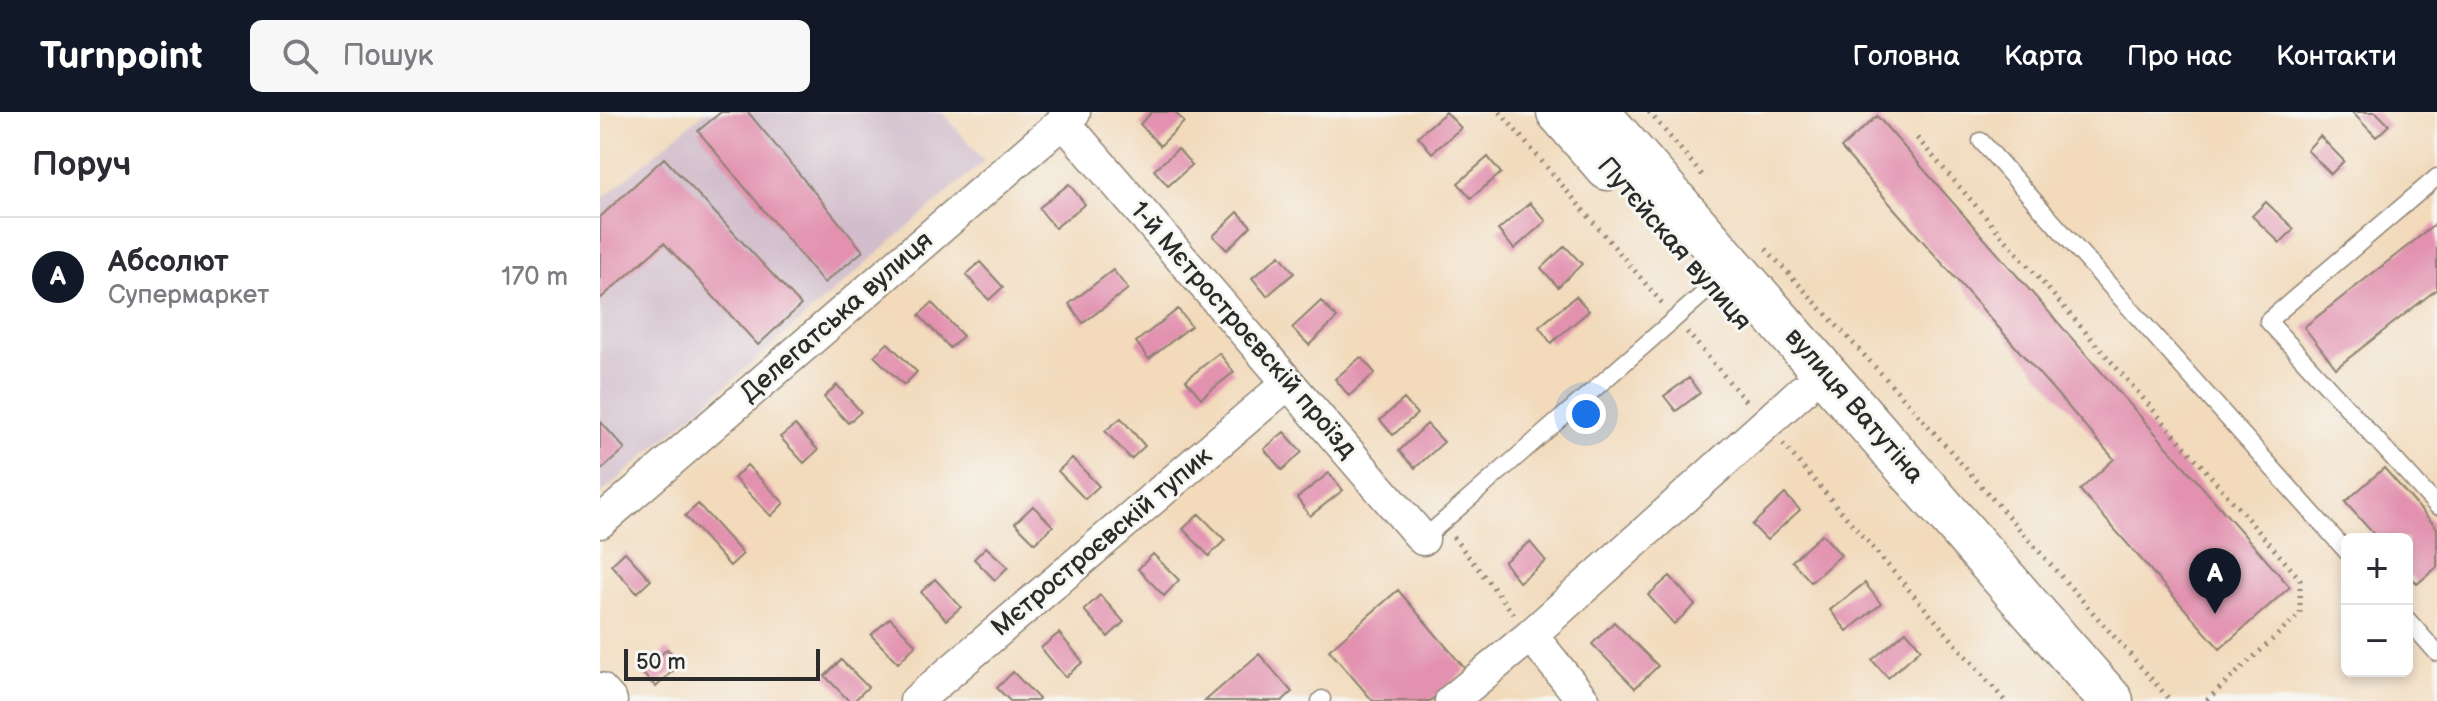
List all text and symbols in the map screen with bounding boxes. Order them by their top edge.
search box [250,20,810,92]
text: Turnpoint [40,34,202,79]
icon: search [278,34,322,78]
text: Пошук [342,38,433,74]
text: Головна [1853,40,1960,73]
text: Карта [2004,40,2083,73]
text: Про нас [2127,40,2232,73]
text: Контакти [2276,40,2397,73]
text: Поруч [32,144,131,185]
street label: Путєйская вулиця [1590,151,1758,337]
street label: 1-й Мєтростроєвскій проїзд [1123,195,1363,465]
street label: Делегатська вулиця [735,225,939,409]
text: Абсолют [108,244,228,280]
text: A [50,262,66,293]
text: 170 m [501,262,568,293]
text: Супермаркет [108,280,269,311]
street label: вулиця Ватутіна [1778,322,1930,490]
your location [1566,394,1606,434]
street label: Мєтростроєвскій тупик [986,441,1219,643]
map controls [2341,533,2413,677]
button: + [2341,533,2413,605]
pin: A [2189,548,2241,614]
button: − [2341,605,2413,677]
scale bar [624,645,820,681]
text: 50 m [636,649,686,676]

